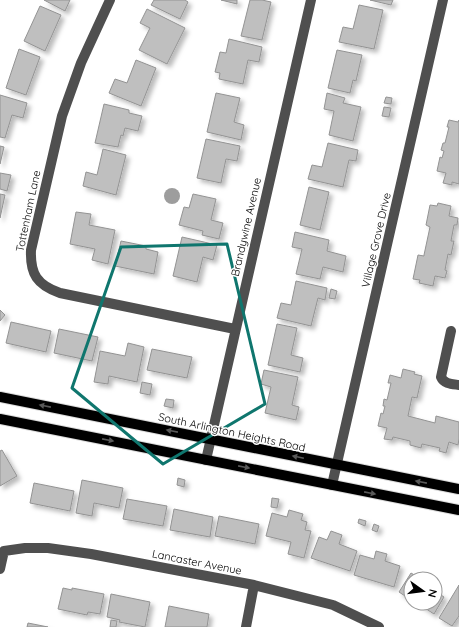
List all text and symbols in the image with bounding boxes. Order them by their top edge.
street label: Tottenham Lane [13,169,43,253]
street label: Brandywine Avenue [228,176,264,278]
street label: Village Grove Drive [358,191,394,289]
one-way arrow [39,403,51,409]
street label: South Arlington Heights Road [157,410,307,454]
one-way arrow [166,428,179,434]
one-way arrow [102,437,114,443]
one-way arrow [292,454,305,460]
one-way arrow [238,465,250,471]
one-way arrow [415,478,427,484]
one-way arrow [364,490,377,496]
street label: Lancaster Avenue [151,546,243,578]
north arrow [403,571,443,611]
text: N [425,588,440,599]

